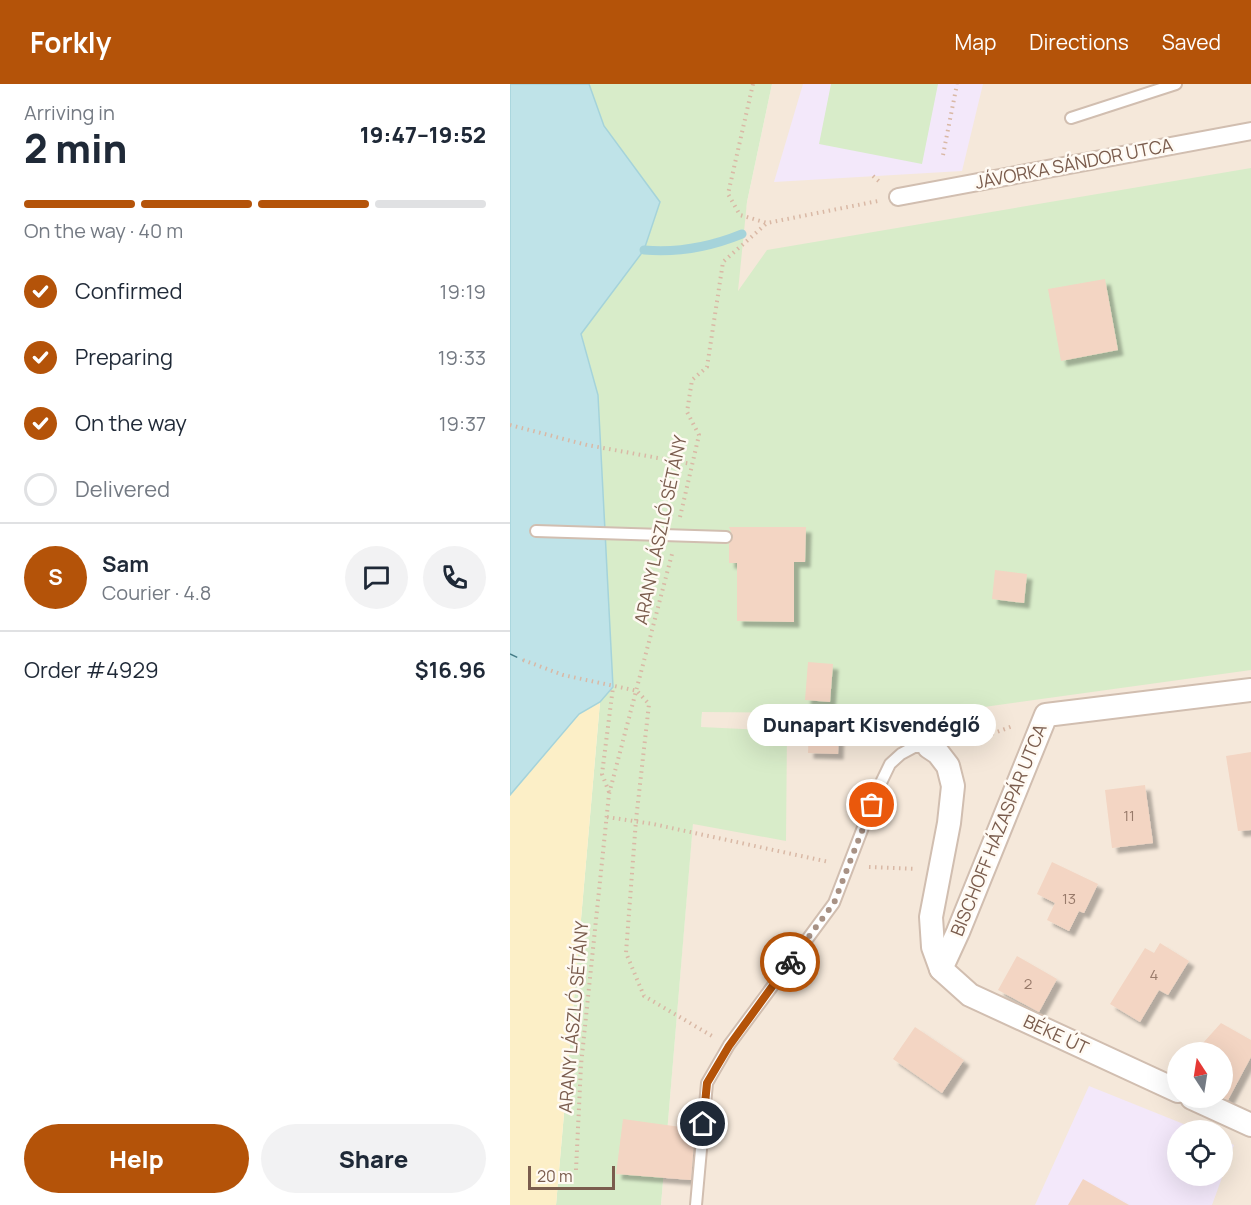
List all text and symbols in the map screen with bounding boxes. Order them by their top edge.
text: Forkly [30,23,111,61]
text: Map [955,28,996,56]
text: Directions [1029,28,1129,56]
text: Saved [1162,28,1221,56]
text: Arriving in [24,99,115,126]
text: 19:47–19:52 [360,120,486,150]
text: 2 min [24,121,127,175]
street label: JÁVORKA SÁNDOR UTCA [973,132,1175,194]
text: On the way · 40 m [24,217,183,244]
icon: check [24,275,57,308]
text: Confirmed [75,276,183,306]
text: 19:19 [440,278,486,305]
icon: check [24,341,57,374]
text: Preparing [75,342,173,372]
text: 19:33 [438,344,486,371]
icon: check [24,407,57,440]
text: On the way [75,408,187,438]
text: 19:37 [439,410,486,437]
street label: ARANY LÁSZLÓ SÉTÁNY [628,432,692,627]
text: Delivered [75,474,170,504]
button: chat [345,546,408,609]
button: phone [423,546,486,609]
text: Sam [102,549,149,579]
text: S [48,562,63,592]
text: Courier · 4.8 [102,579,211,606]
text: Order #4929 [24,655,159,685]
text: $16.96 [415,655,486,685]
callout: Dunapart Kisvendéglő [748,703,997,745]
text: Dunapart Kisvendéglő [763,711,980,738]
street label: BISCHOFF HÁZASPÁR UTCA [944,719,1052,939]
pin [846,779,897,830]
icon: bag [855,788,888,821]
house number: 11 [1123,805,1135,826]
house number: 13 [1062,888,1076,909]
street label: ARANY LÁSZLÓ SÉTÁNY [553,919,593,1114]
courier [760,932,820,992]
icon: bike [774,946,807,979]
house number: 4 [1150,964,1159,985]
house number: 2 [1024,973,1032,994]
street label: BÉKE ÚT [1020,1009,1093,1060]
north arrow [1167,1042,1233,1108]
map controls [1167,1042,1233,1186]
pin [677,1098,728,1149]
icon: home [686,1107,719,1140]
button: locate [1167,1120,1233,1186]
button: Help [24,1124,249,1193]
button: Share [261,1124,486,1193]
scale bar [528,1163,615,1190]
text: 20 m [537,1165,573,1187]

